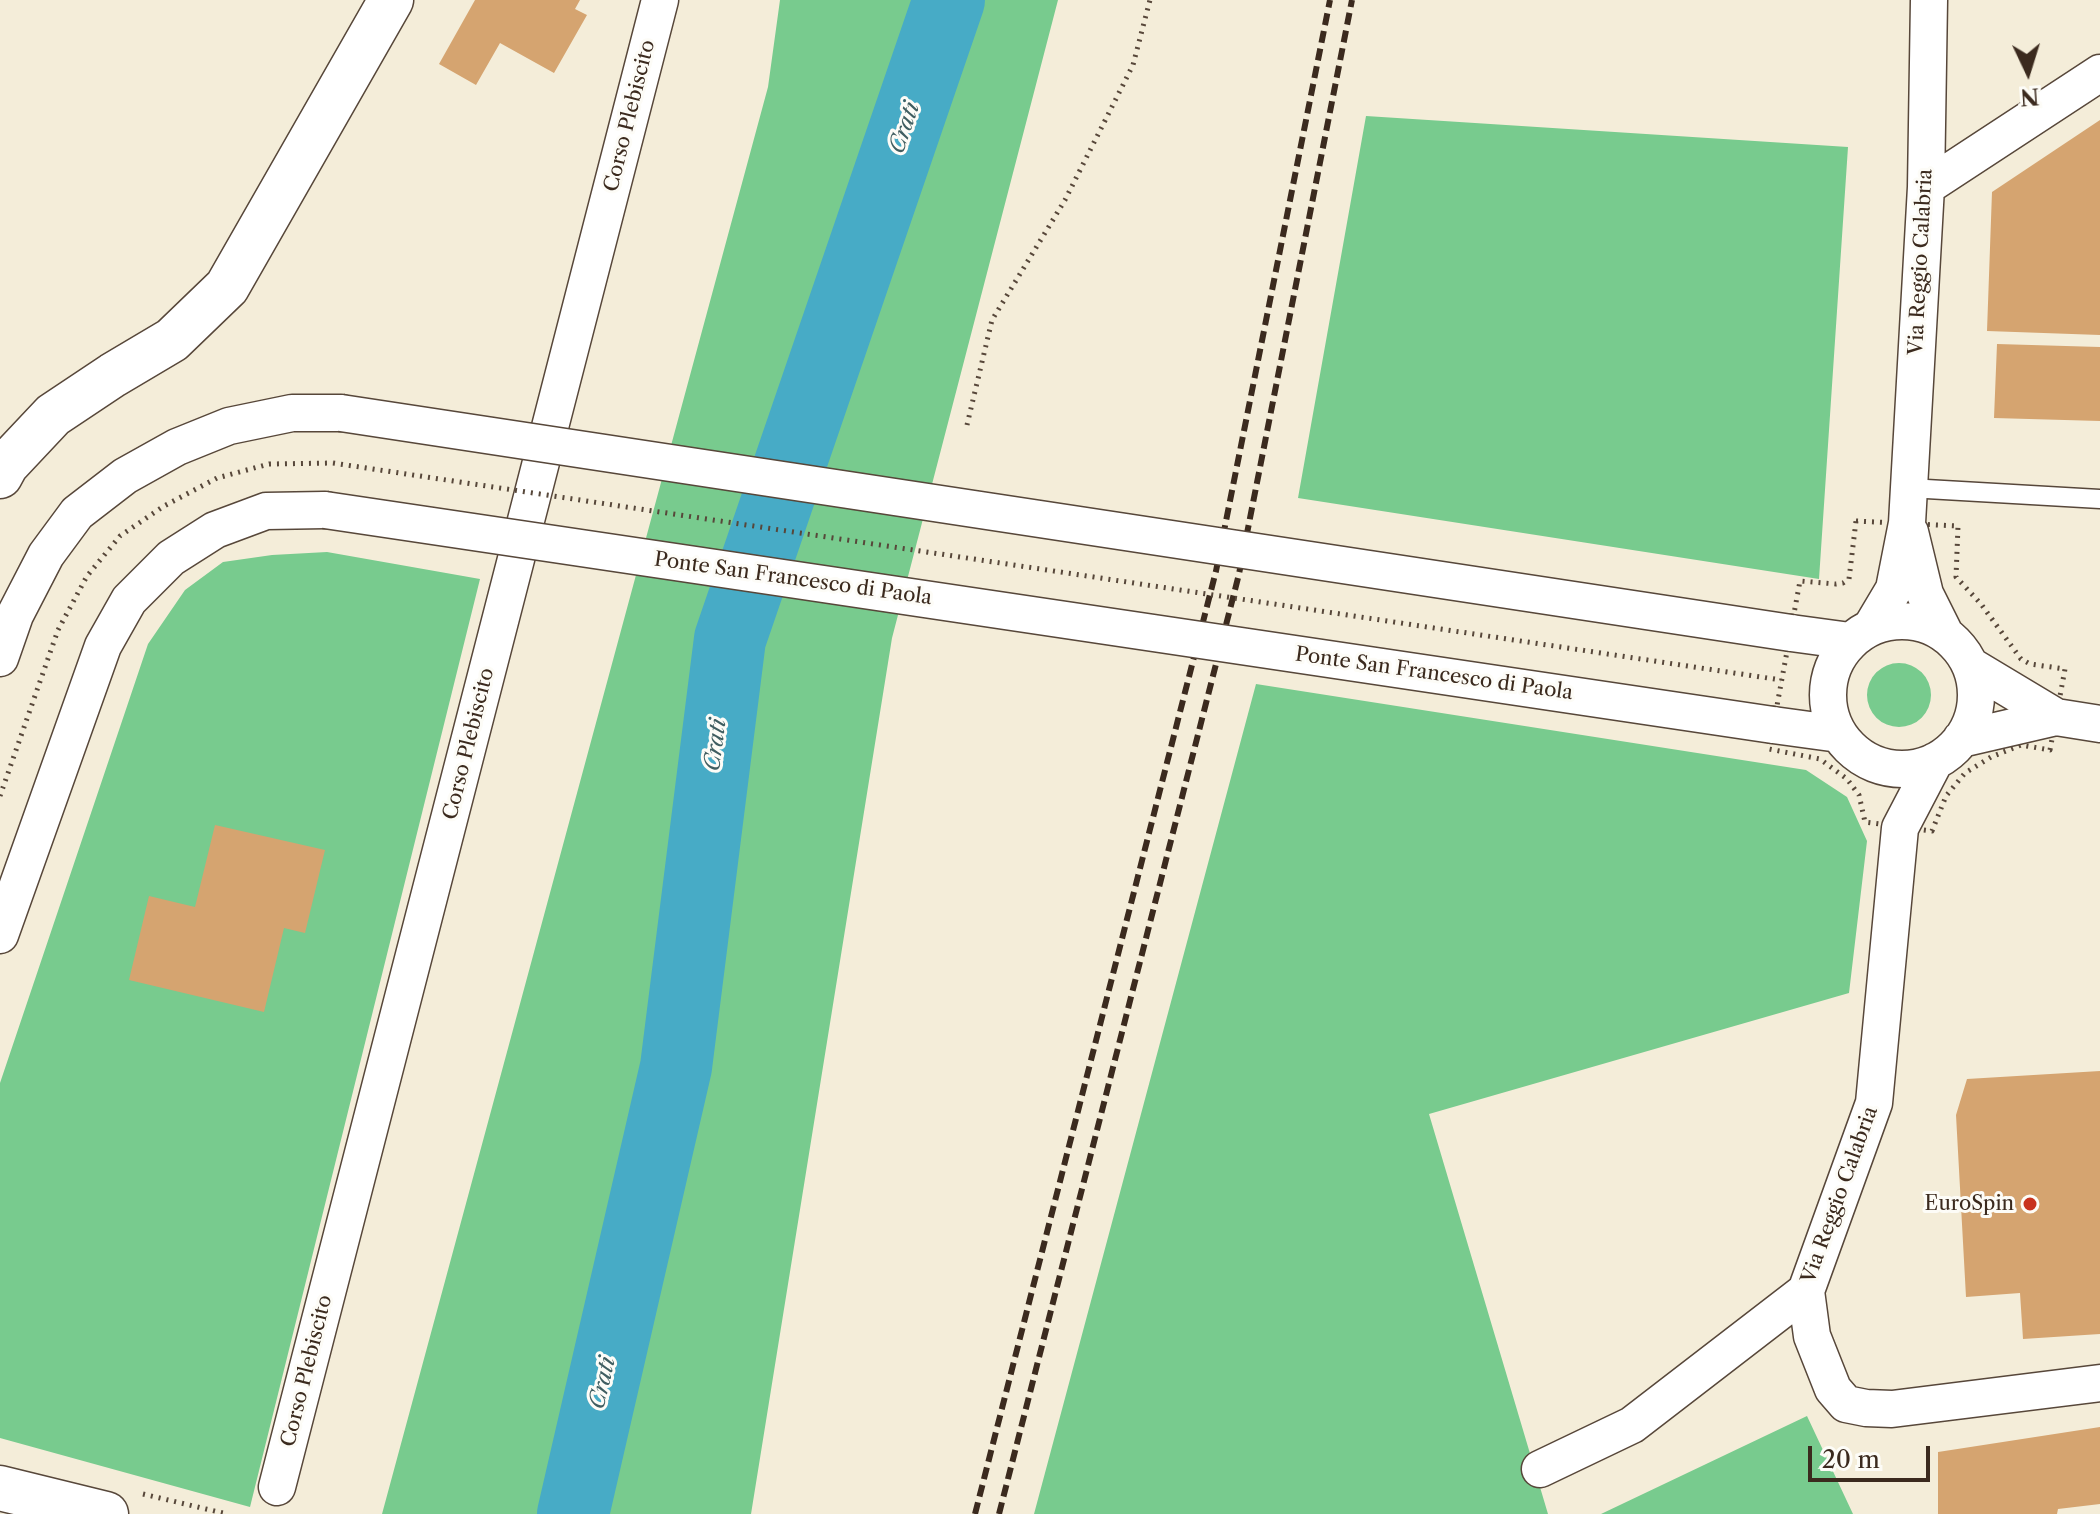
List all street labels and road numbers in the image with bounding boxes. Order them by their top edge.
street label: Corso Plebiscito [600,38,660,194]
street label: Via Reggio Calabria [1904,168,1938,356]
street label: Ponte San Francesco di Paola [653,548,933,610]
street label: Ponte San Francesco di Paola [1294,643,1574,705]
street label: Corso Plebiscito [439,666,499,822]
street label: Via Reggio Calabria [1797,1103,1883,1287]
street label: Corso Plebiscito [277,1293,337,1449]

